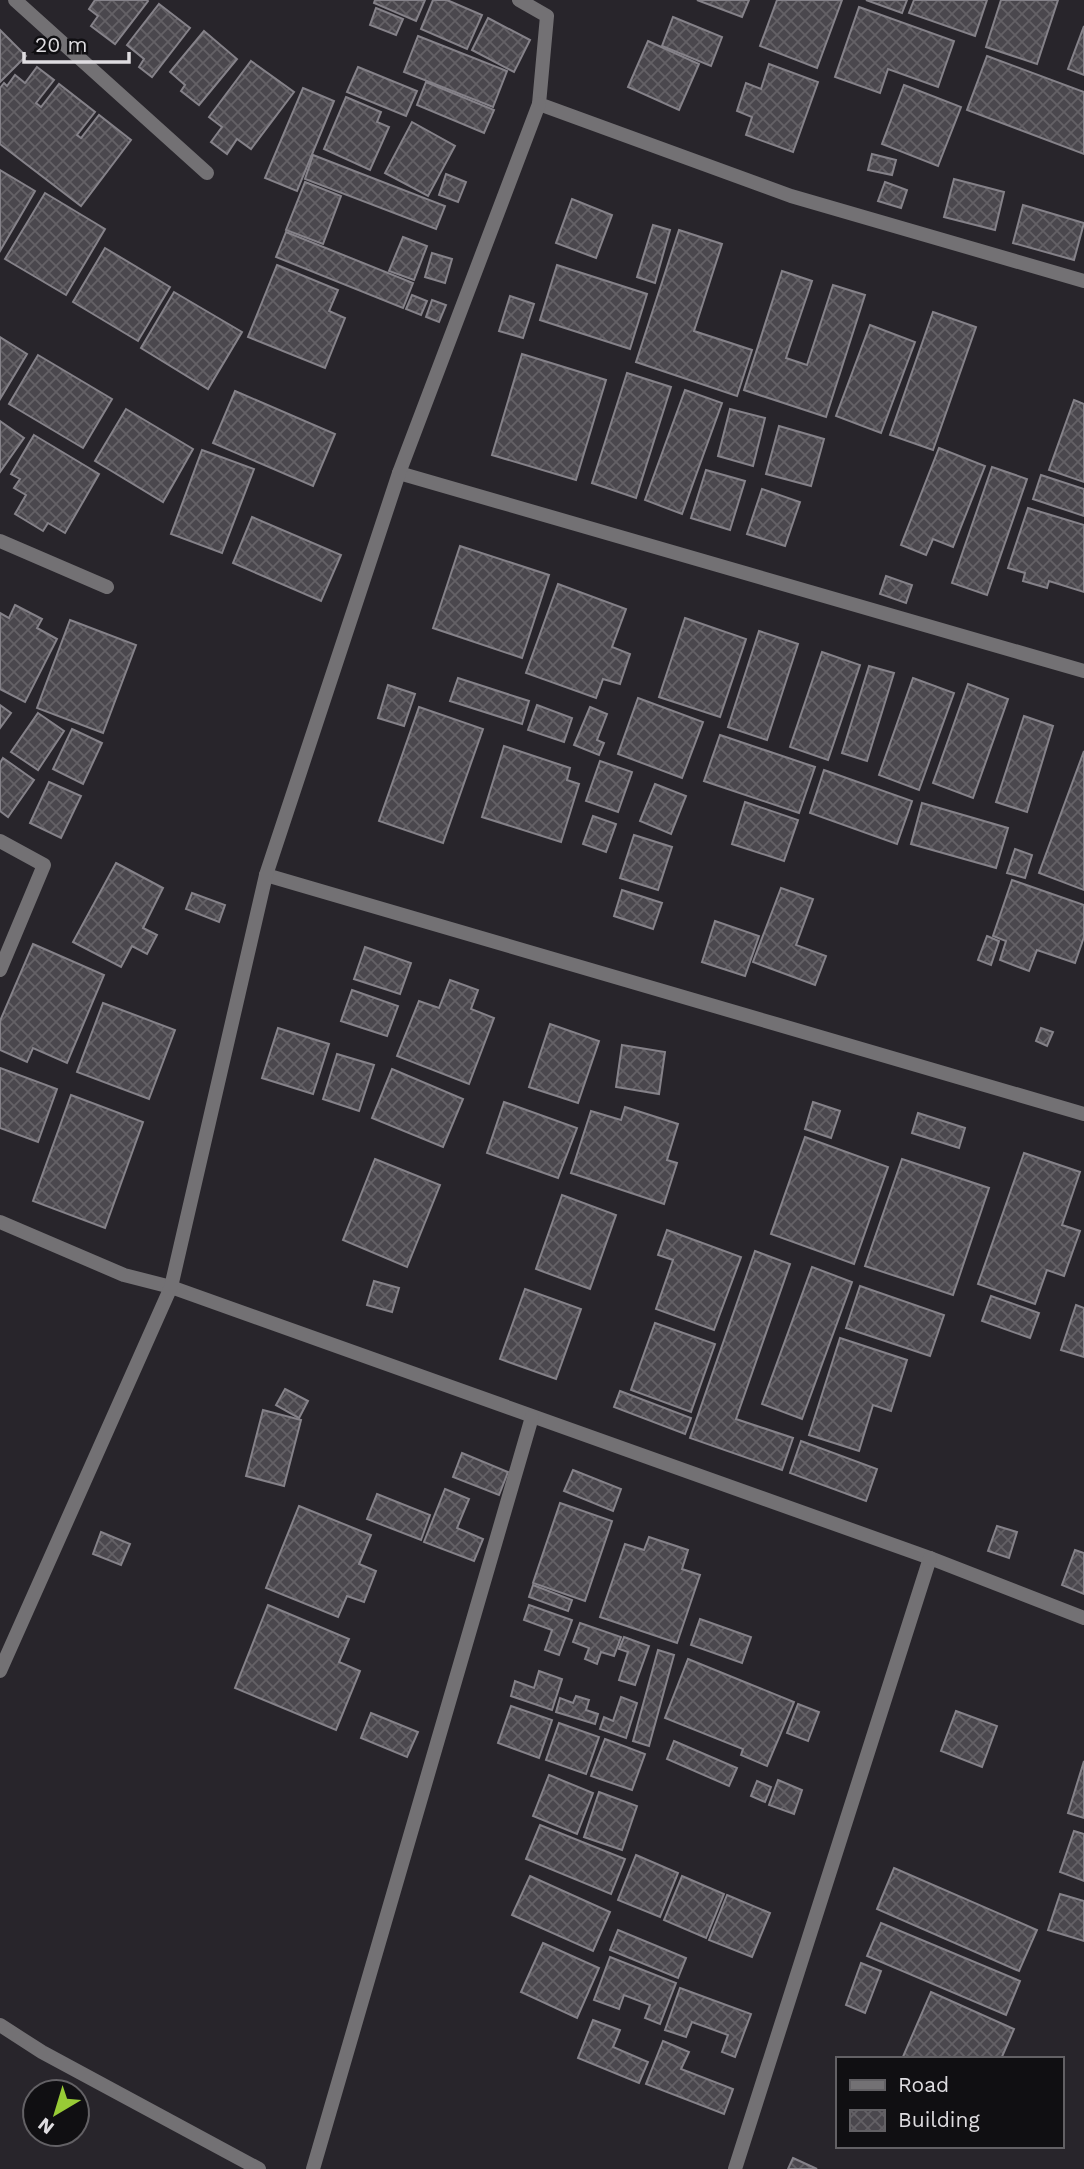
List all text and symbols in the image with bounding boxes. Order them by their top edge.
scale bar [24,21,130,65]
text: 20 m [35,32,87,57]
legend [836,2057,1063,2148]
text: Road [898,2072,949,2097]
north arrow [21,2078,91,2148]
text: Building [898,2107,980,2132]
text: N [33,2113,58,2139]

